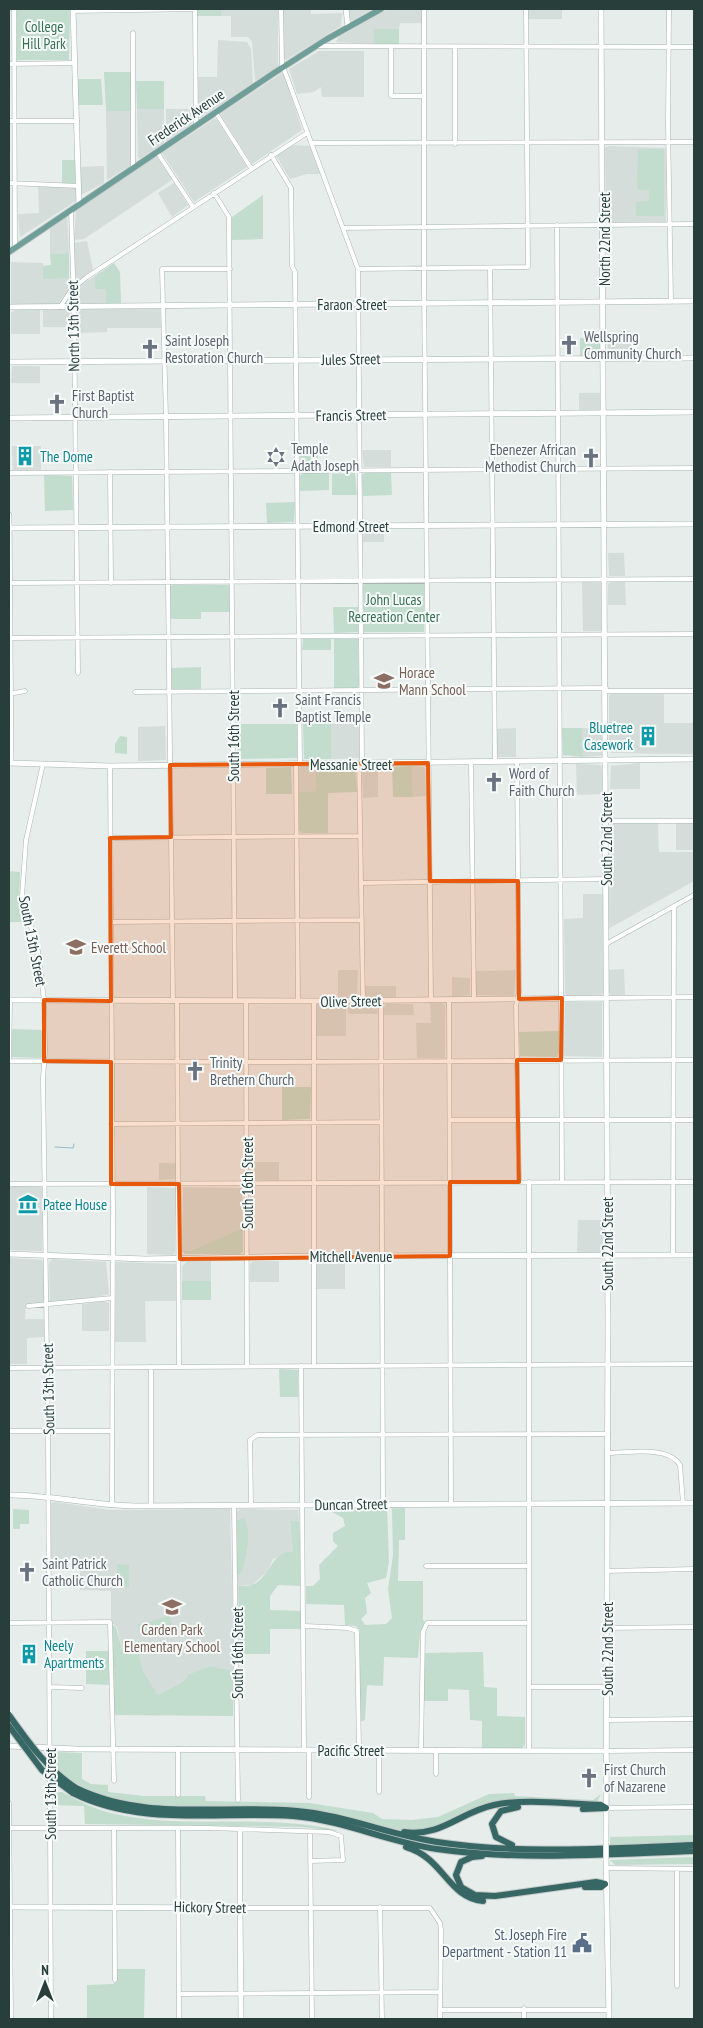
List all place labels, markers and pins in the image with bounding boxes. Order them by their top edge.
place label: Wellspring Community Church [584,327,681,363]
place label: Saint Joseph Restoration Church [165,331,263,367]
church icon: Wellspring Community Church [558,334,580,356]
church icon: Saint Joseph Restoration Church [139,338,161,360]
place label: First Baptist Church [72,386,134,422]
church icon: First Baptist Church [46,393,68,415]
place label: Temple Adath Joseph [291,439,359,475]
place label: Ebenezer African Methodist Church [485,440,576,476]
building icon: The Dome [14,445,36,467]
synagogue icon: Temple Adath Joseph [265,446,287,468]
place label: The Dome [40,447,93,466]
church icon: Ebenezer African Methodist Church [580,447,602,469]
place label: Horace Mann School [399,663,466,699]
school or university icon: Horace Mann School [373,670,395,692]
place label: Saint Francis Baptist Temple [295,690,371,726]
church icon: Saint Francis Baptist Temple [269,697,291,719]
place label: Bluetree Casework [584,718,633,754]
building icon: Bluetree Casework [637,725,659,747]
place label: Word of Faith Church [509,764,574,800]
church icon: Word of Faith Church [483,771,505,793]
school or university icon: Everett School [65,936,87,958]
place label: Everett School [91,938,167,957]
place label: Trinity Brethern Church [210,1053,294,1089]
church icon: Trinity Brethern Church [184,1060,206,1082]
museum icon: Patee House [17,1193,39,1215]
place label: Patee House [43,1195,107,1214]
place label: Saint Patrick Catholic Church [42,1554,123,1590]
church icon: Saint Patrick Catholic Church [16,1561,38,1583]
school or university icon: Carden Park Elementary School [161,1596,183,1618]
place label: Carden Park Elementary School [124,1620,221,1656]
place label: Neely Apartments [44,1636,104,1672]
building icon: Neely Apartments [18,1643,40,1665]
place label: First Church of Nazarene [604,1760,666,1796]
church icon: First Church of Nazarene [578,1767,600,1789]
place label: St. Joseph Fire Department - Station 11 [442,1925,567,1961]
public building icon: St. Joseph Fire Department - Station 11 [571,1932,593,1954]

